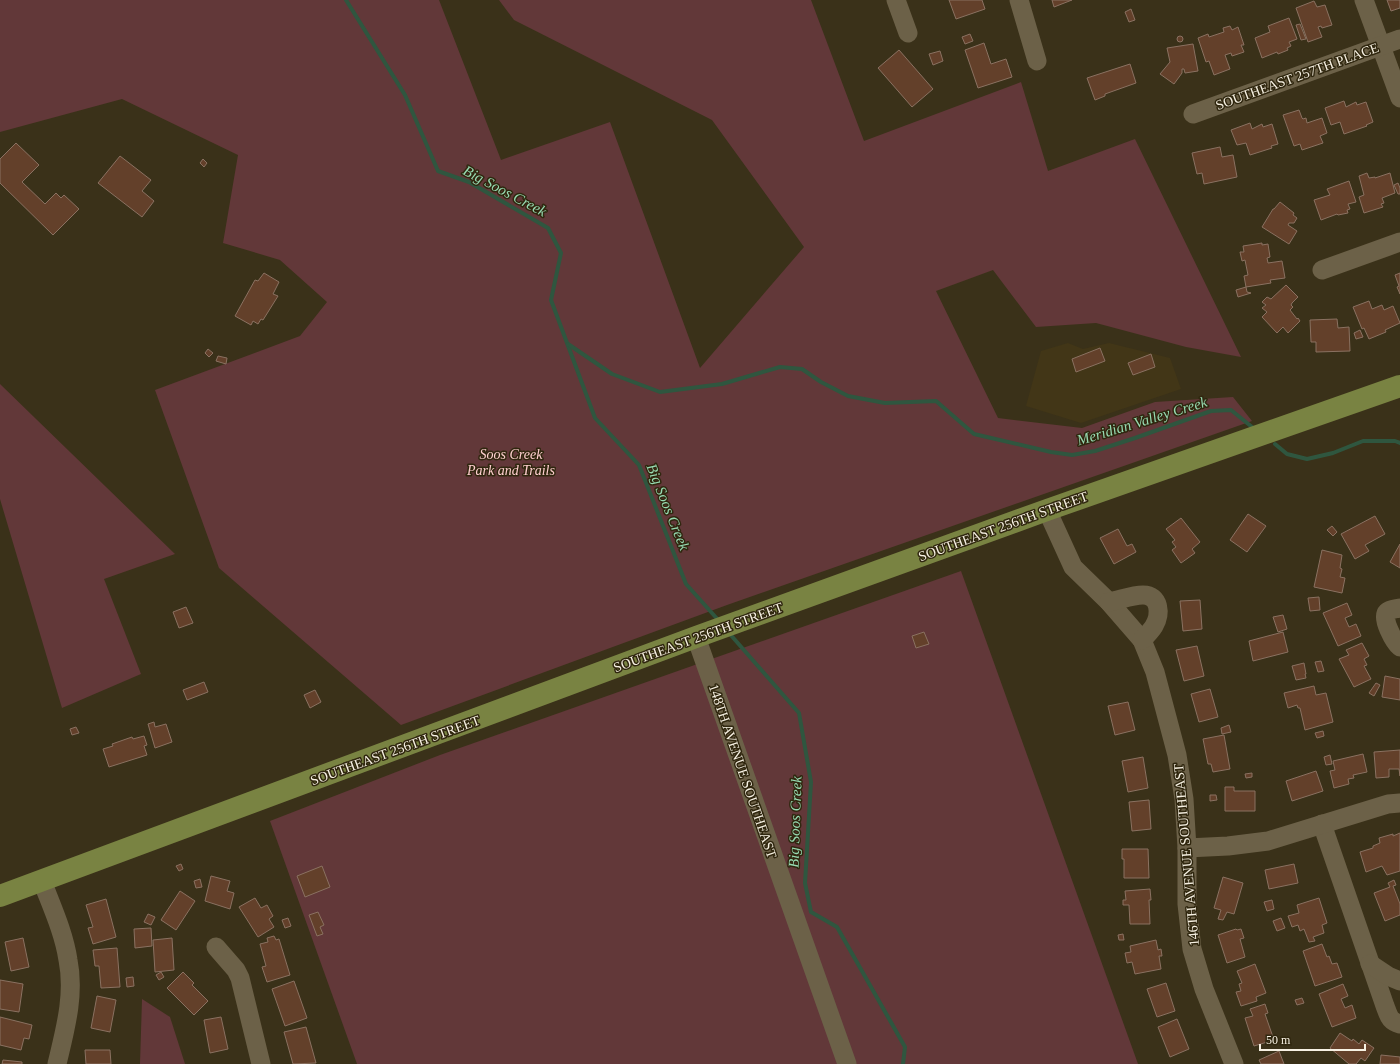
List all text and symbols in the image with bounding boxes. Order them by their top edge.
street label: SOUTHEAST 257TH PLACE [1214,40,1381,113]
water label: Big Soos Creek [461,162,550,220]
water label: Meridian Valley Creek [1074,393,1209,449]
park label: Soos Creek Park and Trails [466,447,556,478]
water label: Big Soos Creek [643,461,693,553]
street label: SOUTHEAST 256TH STREET [916,489,1090,564]
street label: SOUTHEAST 256TH STREET [611,600,785,675]
street label: 148TH AVENUE SOUTHEAST [706,682,780,861]
street label: SOUTHEAST 256TH STREET [308,713,482,788]
street label: 146TH AVENUE SOUTHEAST [1171,763,1202,947]
water label: Big Soos Creek [785,775,805,868]
scale bar [1260,1026,1365,1052]
text: 50 m [1266,1033,1291,1047]

